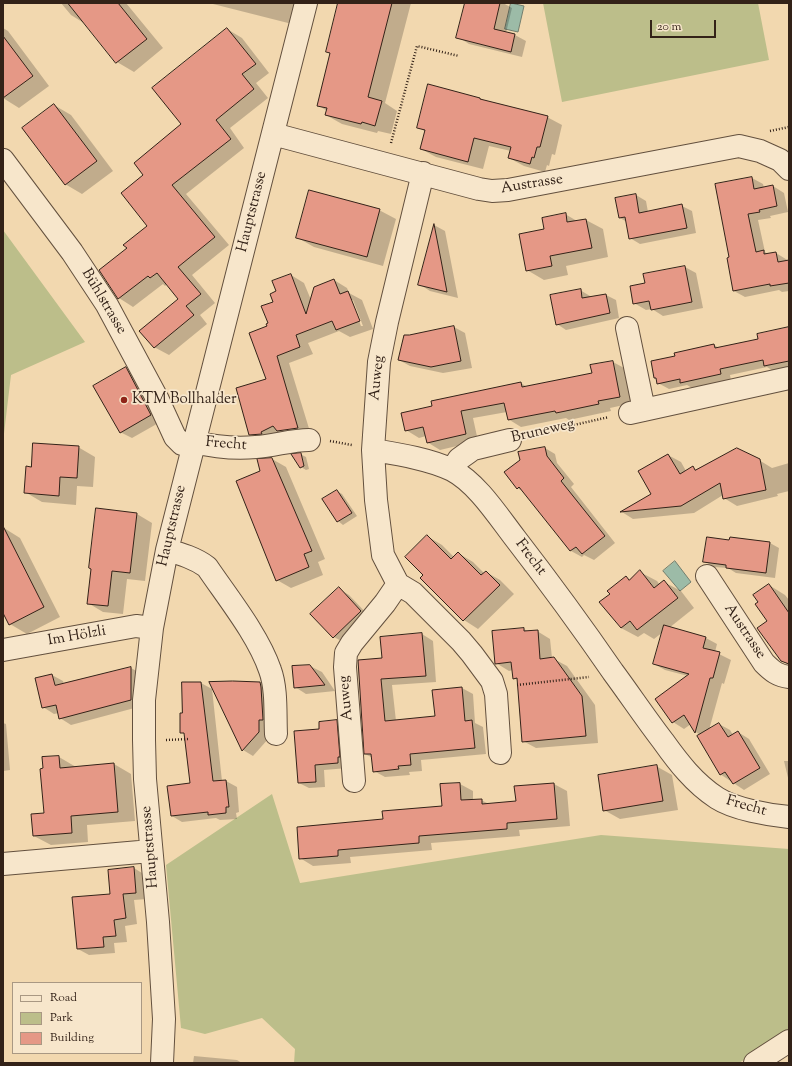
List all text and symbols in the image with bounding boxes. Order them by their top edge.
scale bar [652,12,718,38]
text: 20 m [657,18,681,36]
street label: Hauptstrasse [234,170,272,254]
street label: Austrasse [500,171,564,199]
street label: Bühlstrasse [76,266,130,338]
street label: Auweg [367,354,389,402]
place label: KTM Bollhalder [132,391,237,409]
marker: KTM Bollhalder [119,395,129,405]
street label: Bruneweg [510,416,576,448]
street label: Frecht [205,434,247,456]
street label: Hauptstrasse [155,484,191,568]
street label: Frecht [510,536,550,580]
street label: Austrasse [719,601,769,663]
street label: Im Hölzli [46,623,108,651]
street label: Auweg [336,675,358,721]
street label: Frecht [724,793,768,821]
street label: Hauptstrasse [138,805,164,889]
legend [12,982,142,1054]
text: Road [50,989,77,1007]
text: Park [50,1009,73,1027]
text: Building [50,1029,94,1047]

